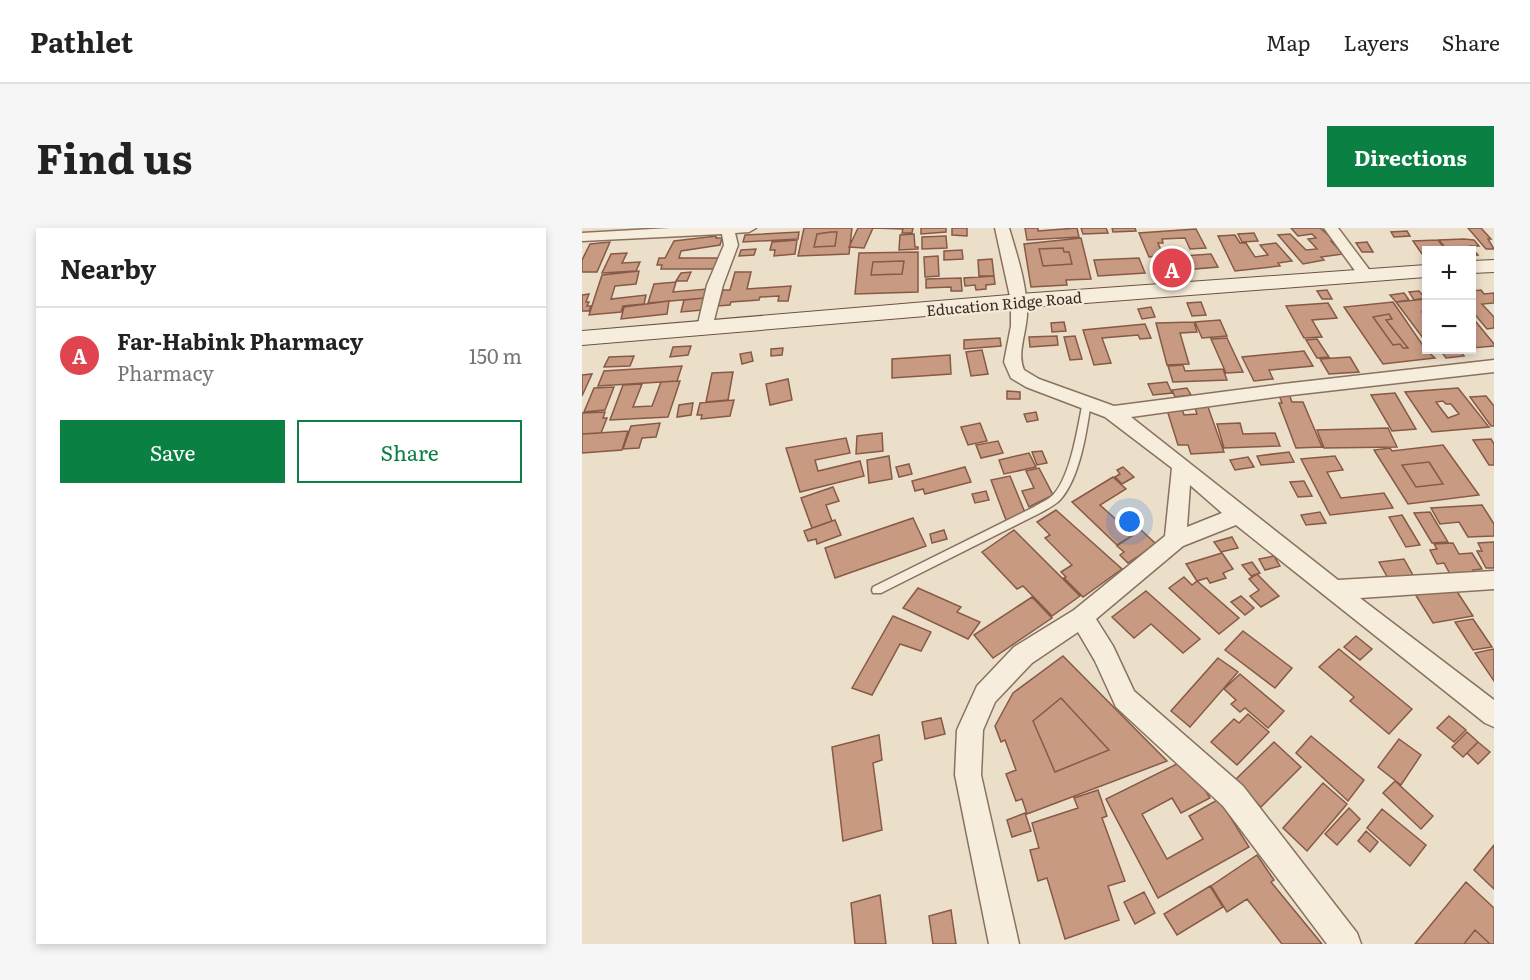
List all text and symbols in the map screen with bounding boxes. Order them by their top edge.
text: Pathlet [30,20,133,62]
text: Map [1266,26,1311,57]
text: Layers [1344,26,1409,57]
text: Share [1442,26,1500,57]
text: Find us [36,125,193,187]
button: Directions [1327,126,1494,187]
pin: A [1152,246,1192,291]
map controls [1422,246,1476,354]
button: + [1422,246,1476,300]
text: Nearby [60,248,156,287]
street label: Education Ridge Road [925,285,1083,321]
button: − [1422,300,1476,354]
text: Far-Habink Pharmacy [117,324,363,357]
text: A [72,340,87,370]
text: 150 m [469,340,522,370]
text: Pharmacy [117,357,214,387]
button: Save [60,420,285,483]
button: Share [297,420,522,483]
your location [1115,507,1144,536]

